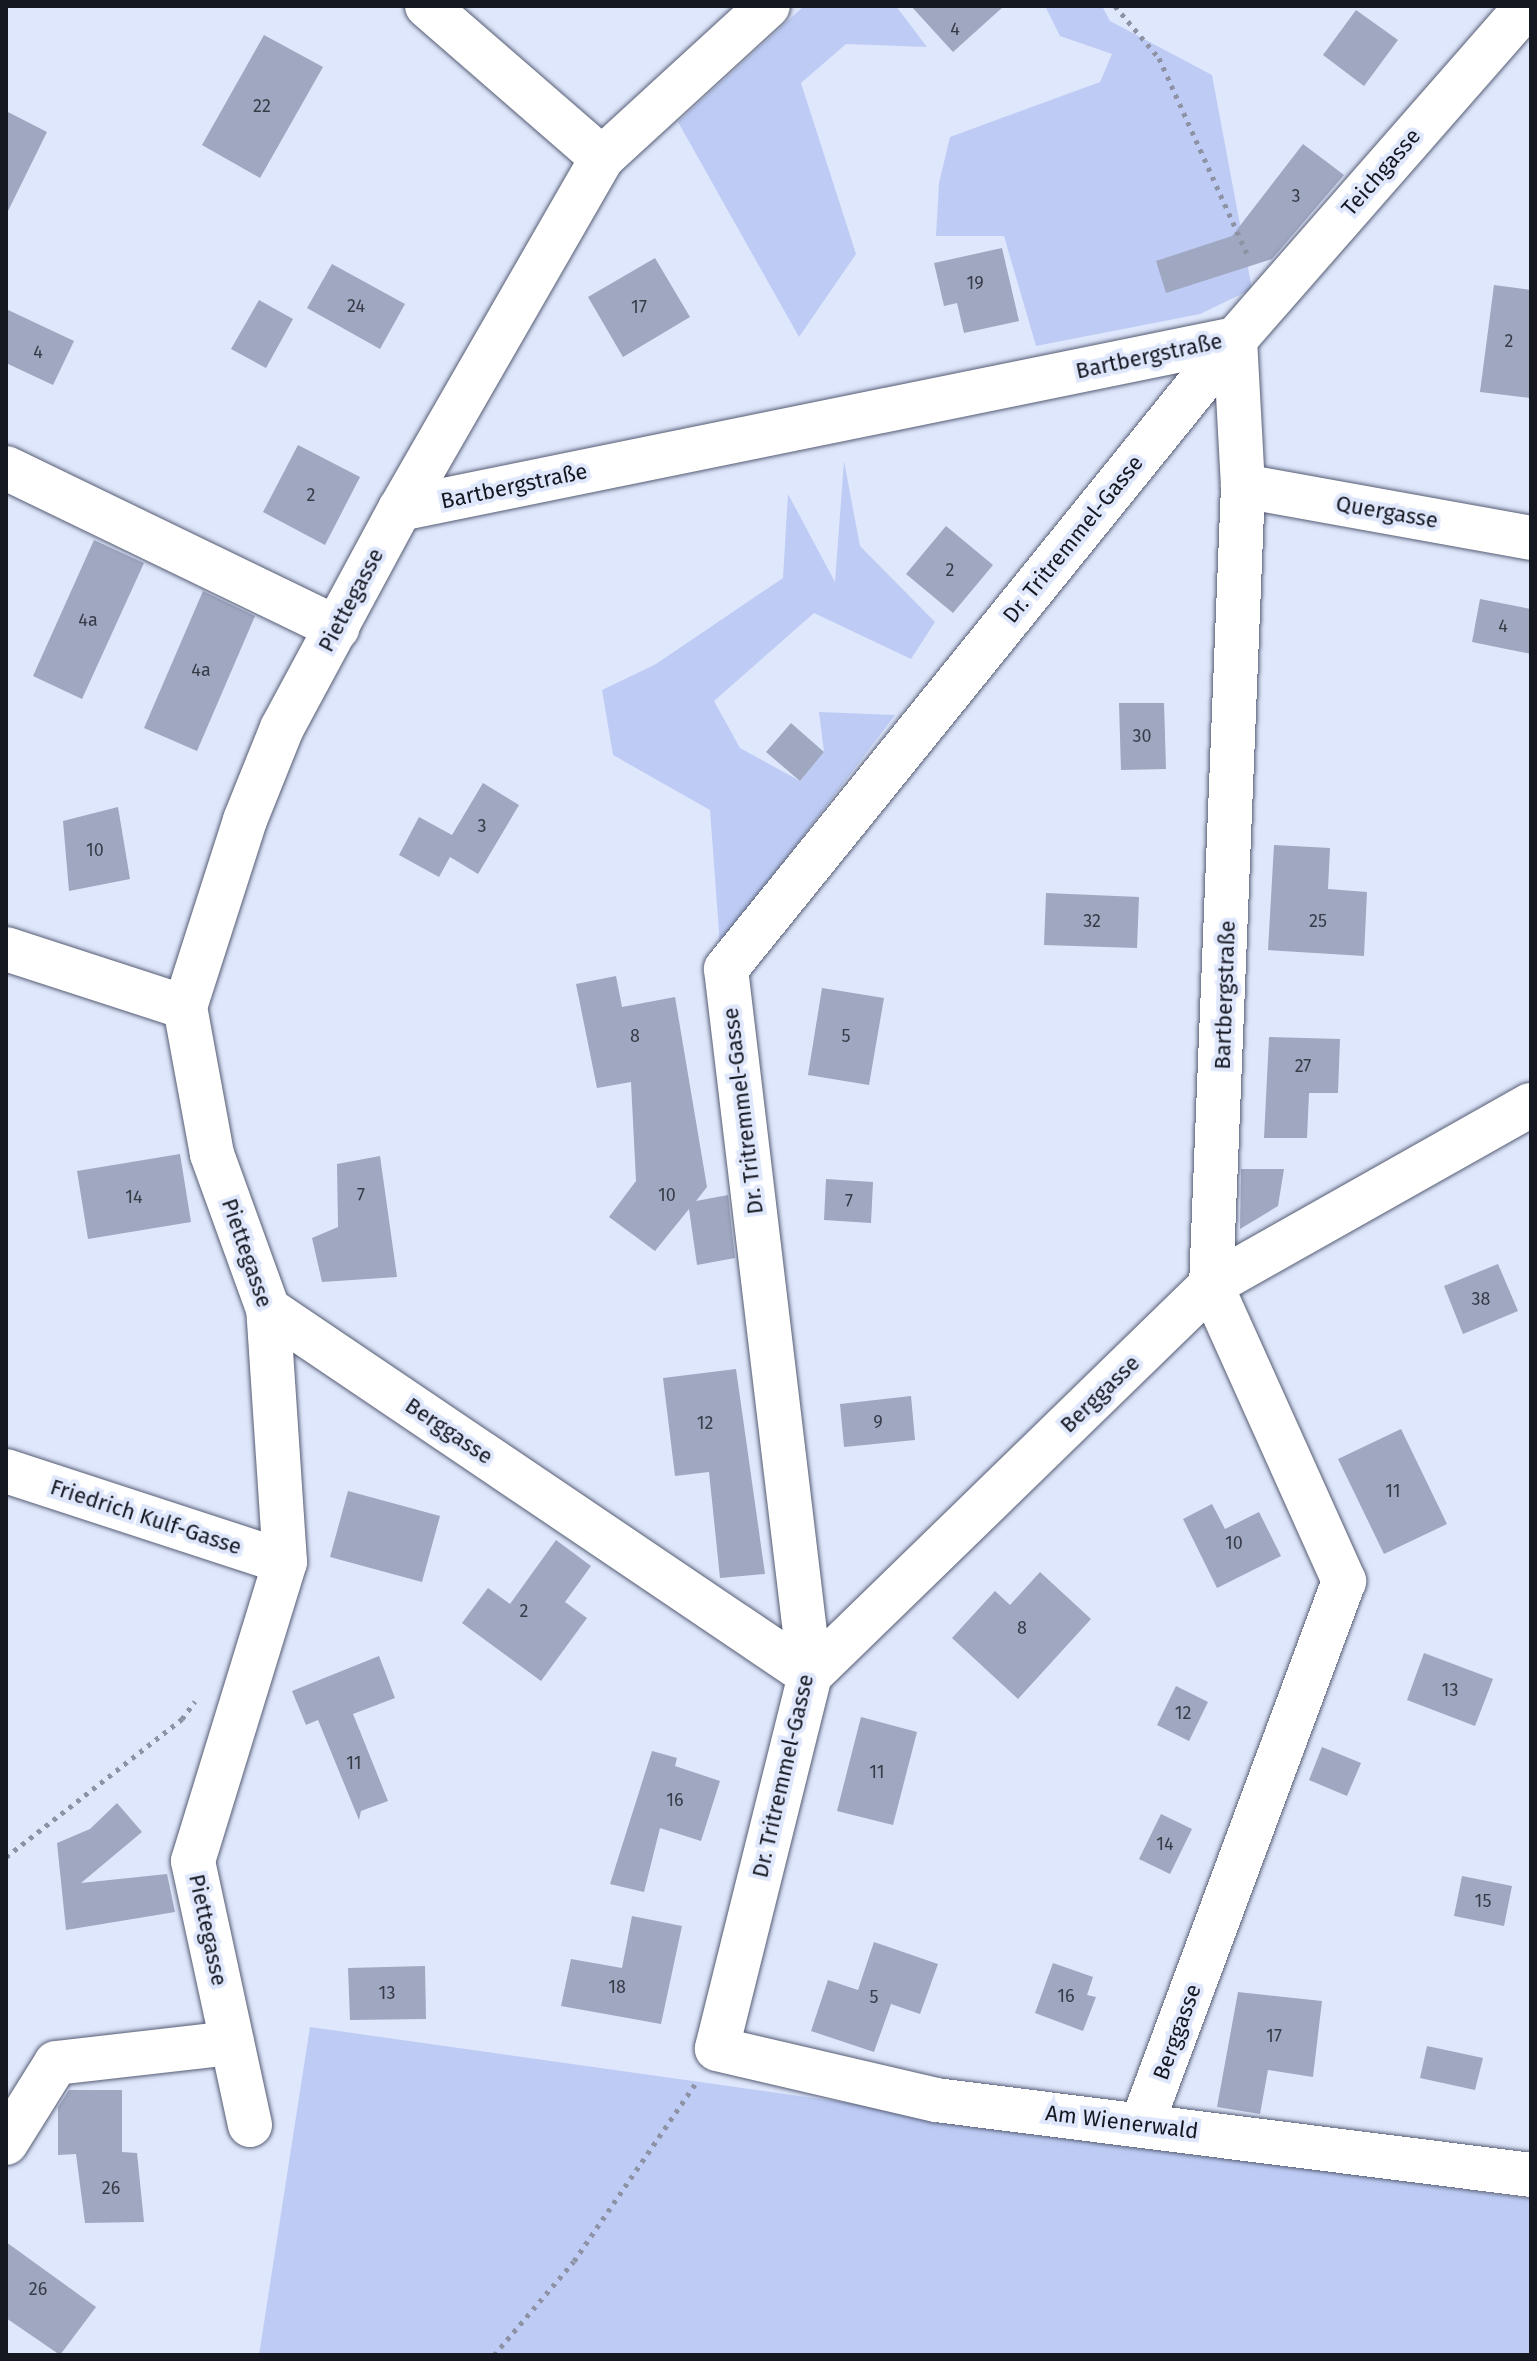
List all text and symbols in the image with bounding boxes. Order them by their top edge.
house number: 4 [950,18,960,40]
house number: 22 [253,95,271,117]
street label: Teichgasse [1336,123,1426,221]
house number: 3 [1292,185,1300,207]
house number: 19 [966,272,984,294]
house number: 24 [347,295,365,317]
house number: 17 [631,296,647,318]
street label: Bartbergstraße [1073,328,1225,384]
house number: 2 [1505,330,1513,352]
house number: 4 [33,341,43,363]
street label: Dr. Tritremmel-Gasse [997,450,1149,628]
street label: Bartbergstraße [438,458,590,514]
house number: 2 [307,484,315,506]
street label: Quergasse [1334,490,1440,534]
street label: Piettegasse [313,544,389,656]
house number: 2 [946,559,954,581]
house number: 4a [78,609,98,631]
house number: 4 [1498,615,1508,637]
house number: 4a [191,659,211,681]
house number: 30 [1132,725,1152,747]
house number: 3 [478,815,486,837]
house number: 10 [86,839,104,861]
house number: 32 [1083,910,1101,932]
house number: 25 [1309,910,1327,932]
street label: Bartbergstraße [1209,920,1241,1070]
street label: Dr. Tritremmel-Gasse [717,1006,769,1216]
house number: 8 [630,1025,640,1047]
house number: 5 [841,1025,851,1047]
house number: 27 [1295,1055,1311,1077]
house number: 7 [357,1184,365,1206]
house number: 10 [658,1184,676,1206]
house number: 14 [125,1186,143,1208]
house number: 7 [845,1190,853,1212]
street label: Piettegasse [216,1195,278,1311]
house number: 38 [1472,1288,1490,1310]
street label: Berggasse [1055,1350,1145,1438]
street label: Berggasse [400,1392,498,1470]
house number: 9 [873,1411,883,1433]
house number: 12 [697,1412,713,1434]
street label: Friedrich Kulf-Gasse [47,1474,245,1560]
house number: 11 [1385,1480,1401,1502]
house number: 10 [1225,1532,1243,1554]
house number: 2 [520,1600,528,1622]
house number: 8 [1017,1617,1027,1639]
street label: Dr. Tritremmel-Gasse [747,1672,819,1880]
house number: 13 [1442,1679,1458,1701]
house number: 12 [1175,1702,1191,1724]
house number: 11 [346,1752,362,1774]
house number: 11 [869,1761,885,1783]
house number: 16 [666,1789,684,1811]
house number: 14 [1156,1833,1174,1855]
street label: Piettegasse [183,1872,233,1988]
house number: 15 [1475,1890,1491,1912]
house number: 18 [608,1976,626,1998]
street label: Berggasse [1147,1980,1207,2084]
house number: 13 [379,1982,395,2004]
house number: 16 [1057,1985,1075,2007]
house number: 5 [869,1986,879,2008]
house number: 17 [1266,2025,1282,2047]
street label: Am Wienerwald [1044,2100,1200,2144]
house number: 26 [102,2177,120,2199]
house number: 26 [29,2278,47,2300]

